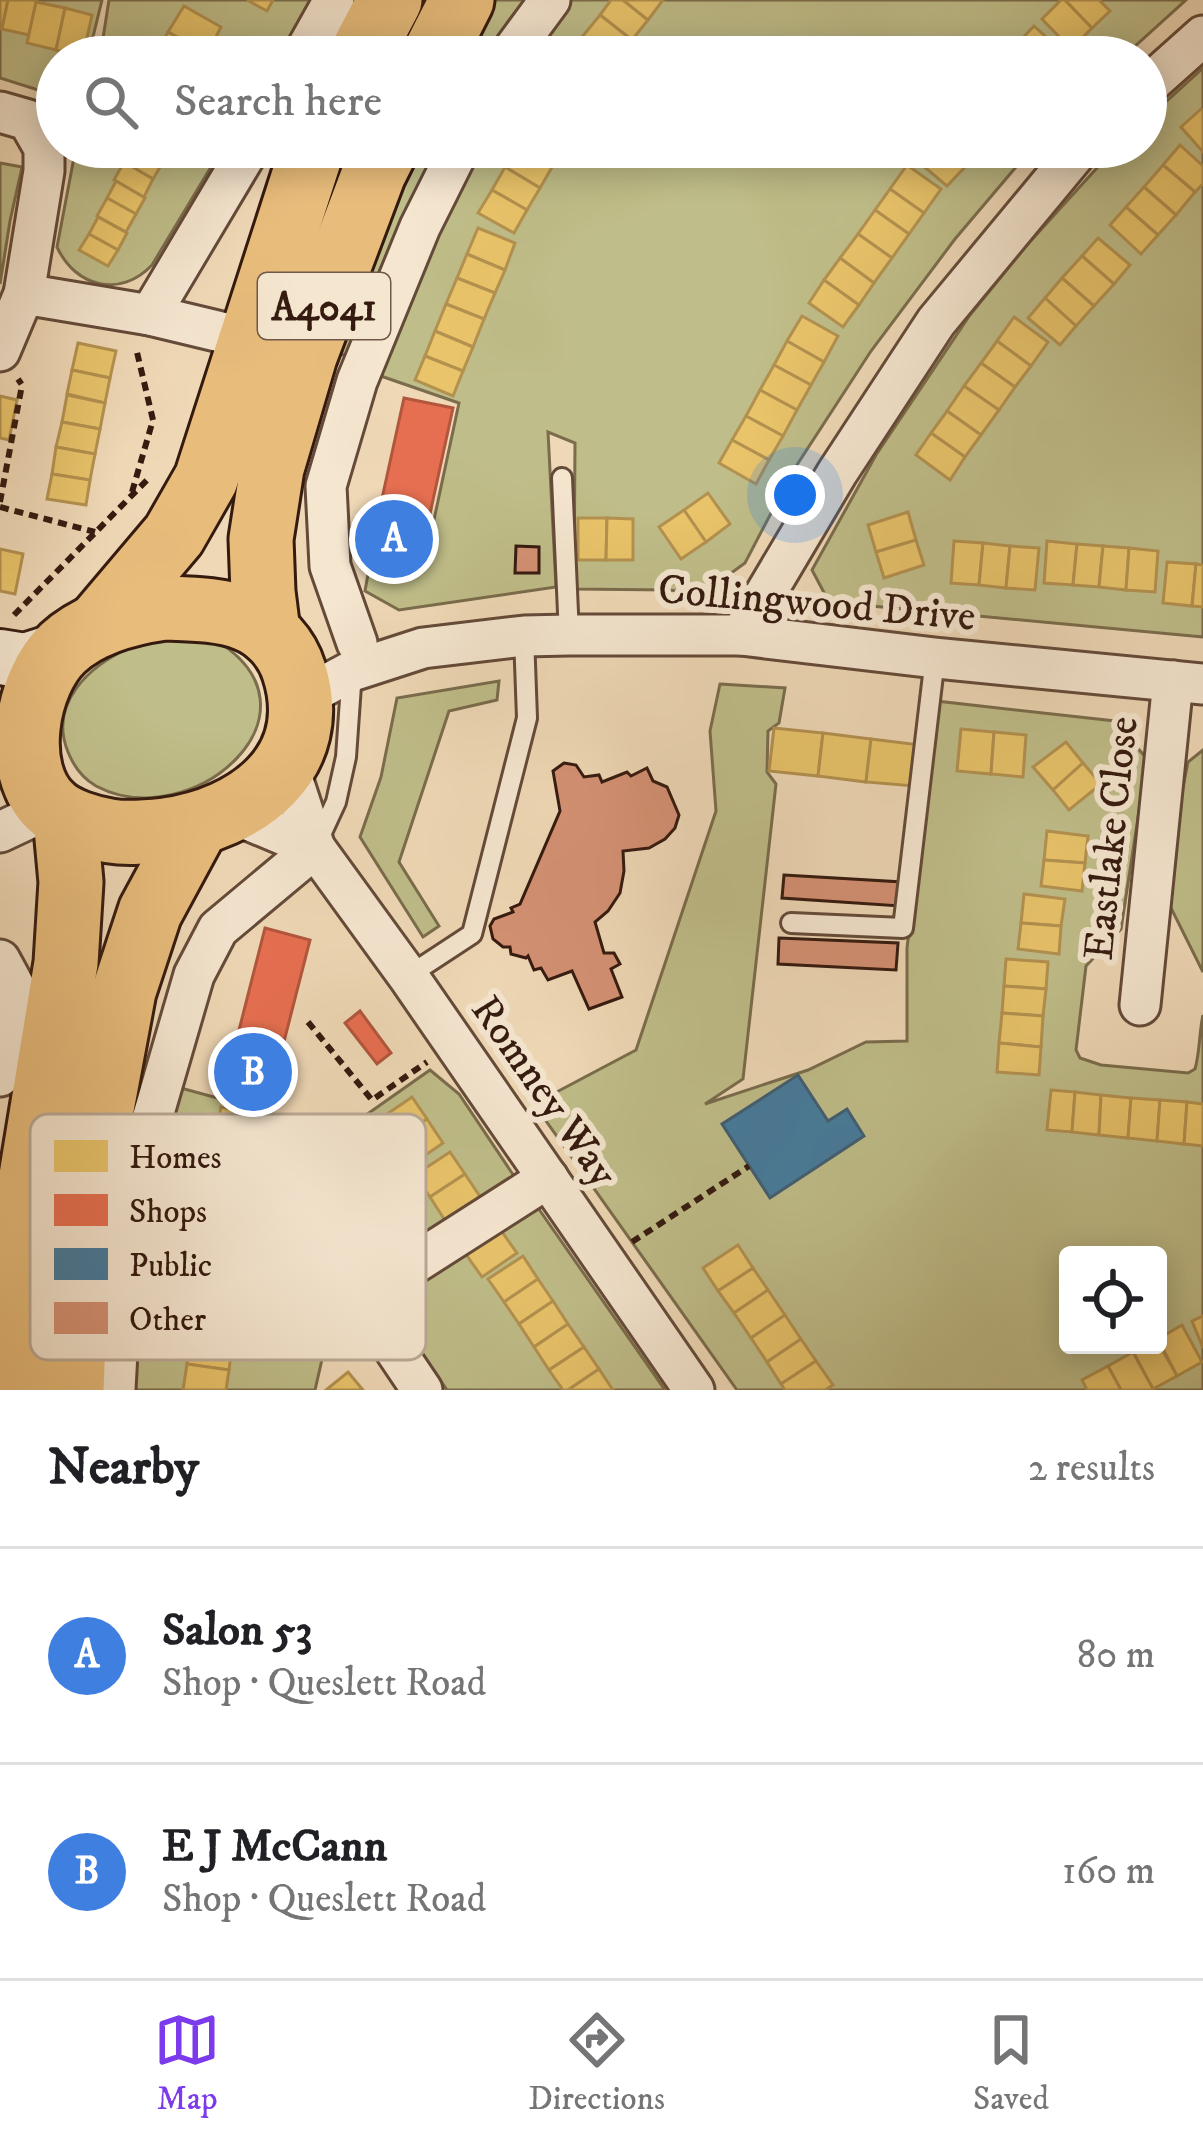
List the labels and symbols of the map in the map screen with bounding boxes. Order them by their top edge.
road number: A4041 [258,273,390,339]
your location [765,465,825,525]
pin: A [355,494,433,584]
street label: Collingwood Drive [656,564,978,644]
street label: Eastlake Close [1073,714,1151,963]
street label: Romney Way [459,986,629,1198]
pin: B [214,1027,292,1117]
legend [30,1114,426,1360]
text: Homes [129,1138,222,1179]
text: Shops [129,1192,207,1233]
text: Public [129,1246,212,1287]
text: Other [129,1300,207,1341]

